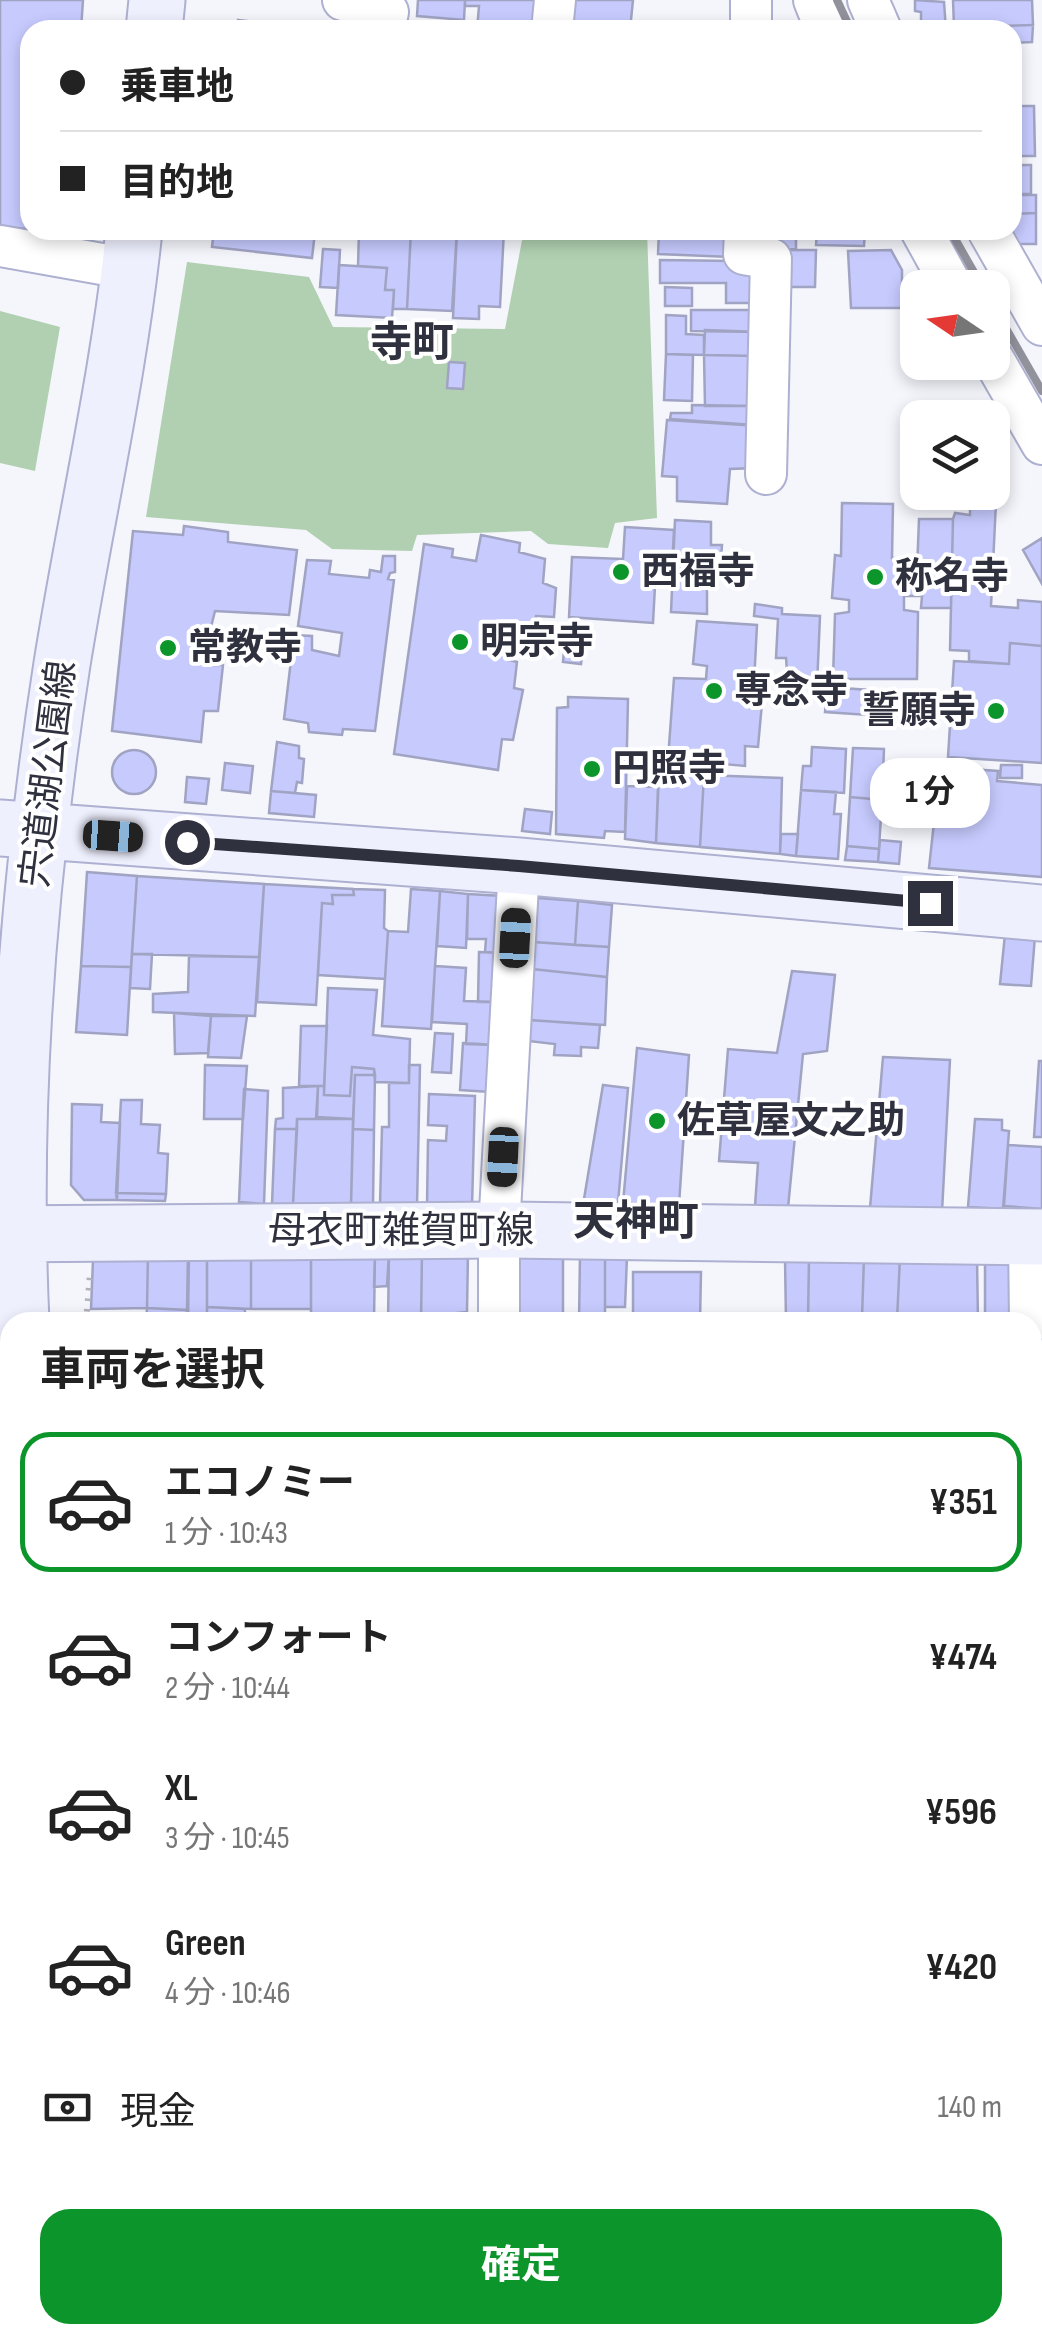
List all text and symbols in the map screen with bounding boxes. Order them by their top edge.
text: 乗車地 [120,65,234,110]
text: 目的地 [120,161,234,206]
north arrow [900,270,1010,380]
map controls [900,270,1010,510]
district label: 寺町 [370,318,454,369]
button: layers [900,400,1010,510]
place label: 西福寺 [641,550,755,595]
place label: 称名寺 [895,555,1009,600]
marker: 西福寺 [610,561,632,583]
marker: 称名寺 [864,566,886,588]
place label: 明宗寺 [480,620,594,665]
place label: 常教寺 [188,626,302,671]
marker: 明宗寺 [449,631,471,653]
marker: 常教寺 [157,637,179,659]
street label: 宍道湖公園線 [13,658,85,890]
place label: 専念寺 [734,669,848,714]
marker: 専念寺 [703,680,725,702]
place label: 誓願寺 [862,689,976,734]
marker: 誓願寺 [985,700,1007,722]
place label: 円照寺 [612,747,726,792]
marker: 円照寺 [581,758,603,780]
callout: 1 分 [870,758,990,828]
text: 1 分 [905,773,955,812]
car [82,819,144,853]
route start [165,820,210,865]
route end [908,881,953,926]
car [498,907,532,969]
place label: 佐草屋文之助 [677,1099,905,1144]
marker: 佐草屋文之助 [646,1110,668,1132]
car [486,1126,520,1188]
district label: 天神町 [573,1197,699,1248]
street label: 母衣町雑賀町線 [268,1209,534,1254]
text: 車両を選択 [40,1344,265,1399]
icon: car [45,1457,135,1547]
text: エコノミー [165,1461,355,1506]
text: ¥351 [929,1480,997,1525]
text: 1 分 · 10:43 [165,1514,288,1553]
icon: car [45,1612,135,1702]
text: コンフォート [165,1616,392,1661]
text: ¥474 [929,1635,997,1680]
text: 2 分 · 10:44 [165,1669,290,1708]
text: XL [165,1766,198,1811]
icon: car [45,1767,135,1857]
text: ¥596 [925,1790,997,1835]
text: 3 分 · 10:45 [165,1819,289,1858]
text: Green [165,1921,246,1966]
icon: car [45,1922,135,2012]
text: ¥420 [926,1945,997,1990]
text: 4 分 · 10:46 [165,1974,291,2013]
icon: cash [40,2080,95,2135]
text: 140 m [938,2088,1002,2127]
text: 現金 [120,2090,196,2135]
button: 確定 [40,2209,1002,2324]

